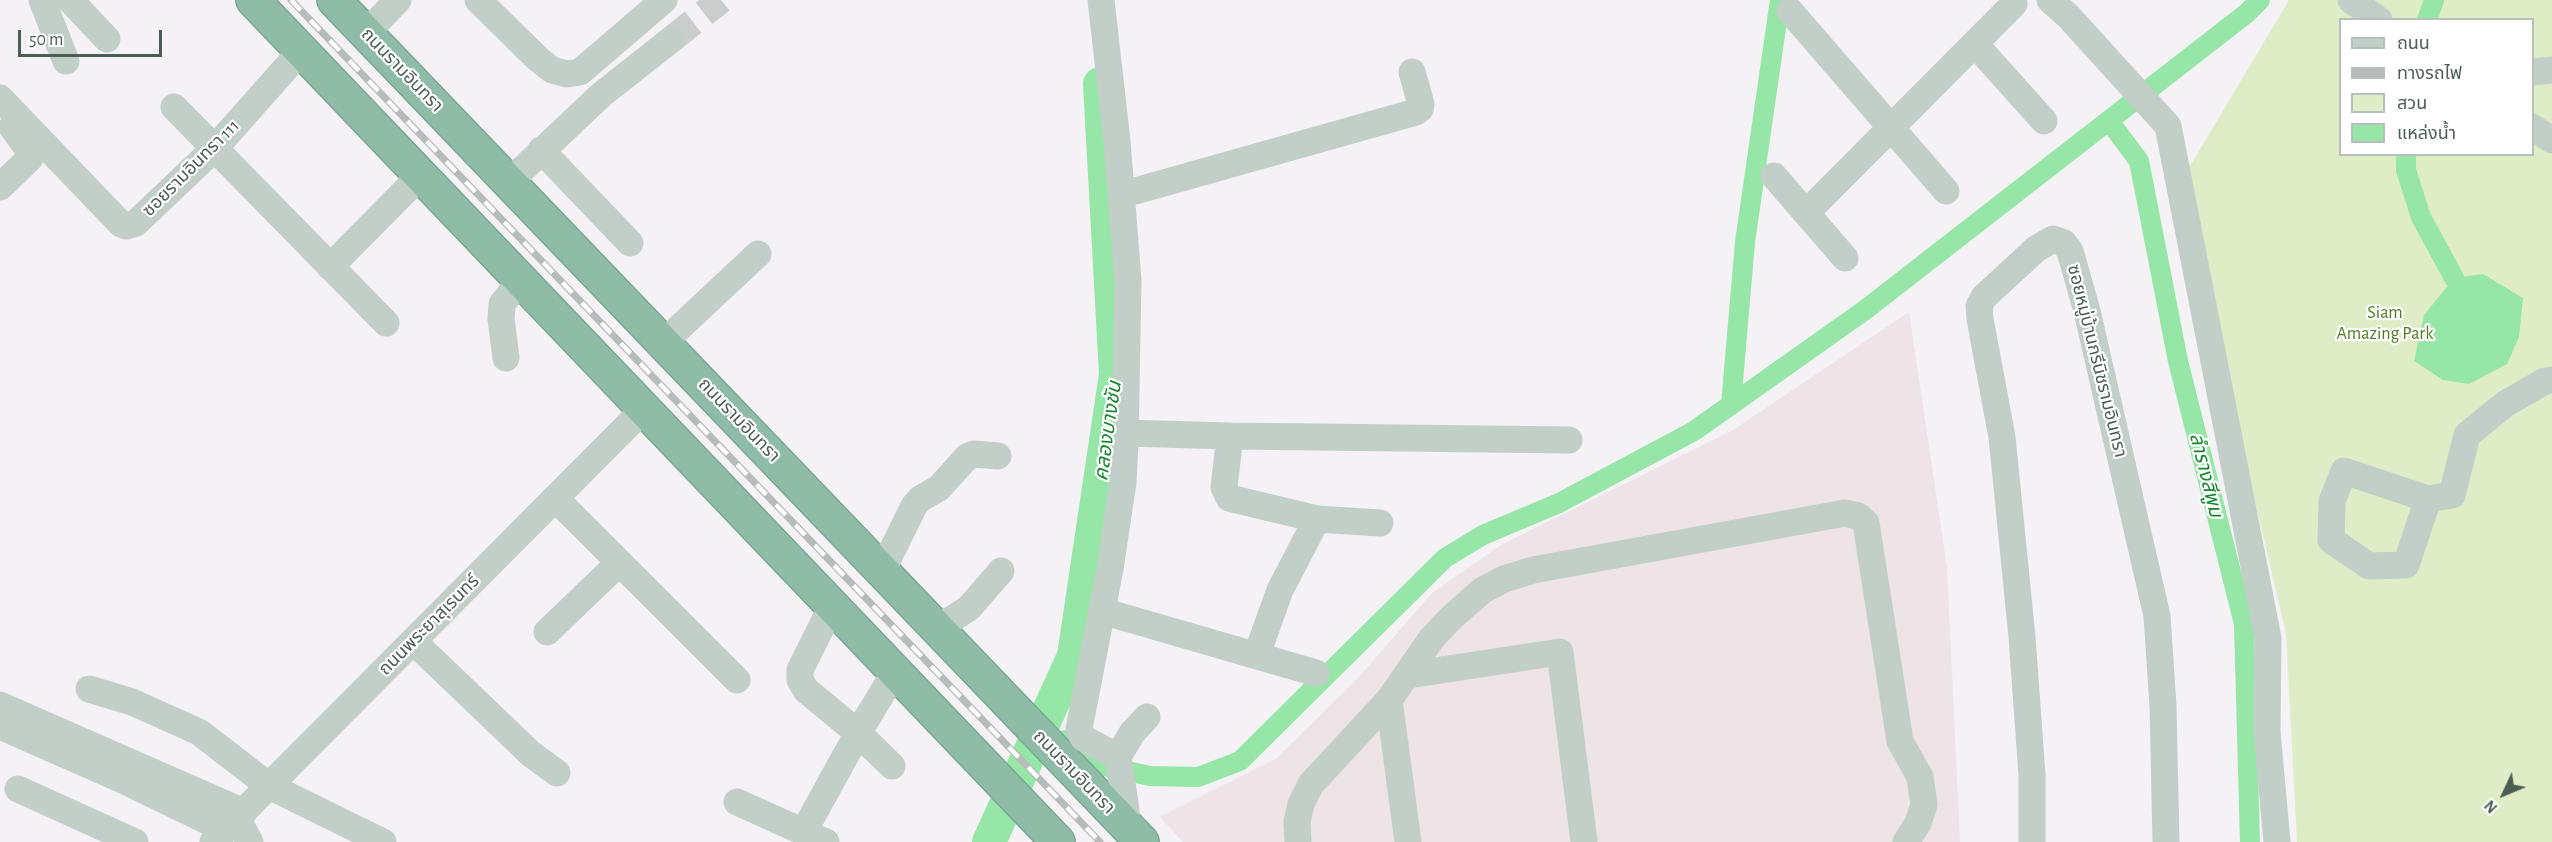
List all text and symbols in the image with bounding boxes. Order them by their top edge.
scale bar [21,18,165,56]
legend [2339,18,2534,156]
street label: ถนนรามอินทรา [357,23,447,117]
text: 50 m [29,31,63,49]
text: ถนน [2397,35,2430,53]
text: ทางรถไฟ [2397,65,2462,83]
text: สวน [2397,95,2427,113]
street label: ซอยรามอินทรา 111 [138,115,244,221]
text: แหล่งน้ำ [2397,125,2456,143]
street label: ซอยหมู่บ้านกรีนิชรามอินทรา [2063,262,2131,460]
park label: Siam Amazing Park [2337,302,2433,344]
street label: ถนนรามอินทรา [694,373,784,467]
water label: คลองบางชัน [1089,380,1127,482]
water label: ลำรางสีพูม [2184,430,2228,520]
street label: ถนนพระยาสุเรนทร์ [374,570,484,680]
street label: ถนนรามอินทรา [1029,725,1119,819]
north arrow [2474,764,2534,824]
text: N [2481,797,2501,816]

